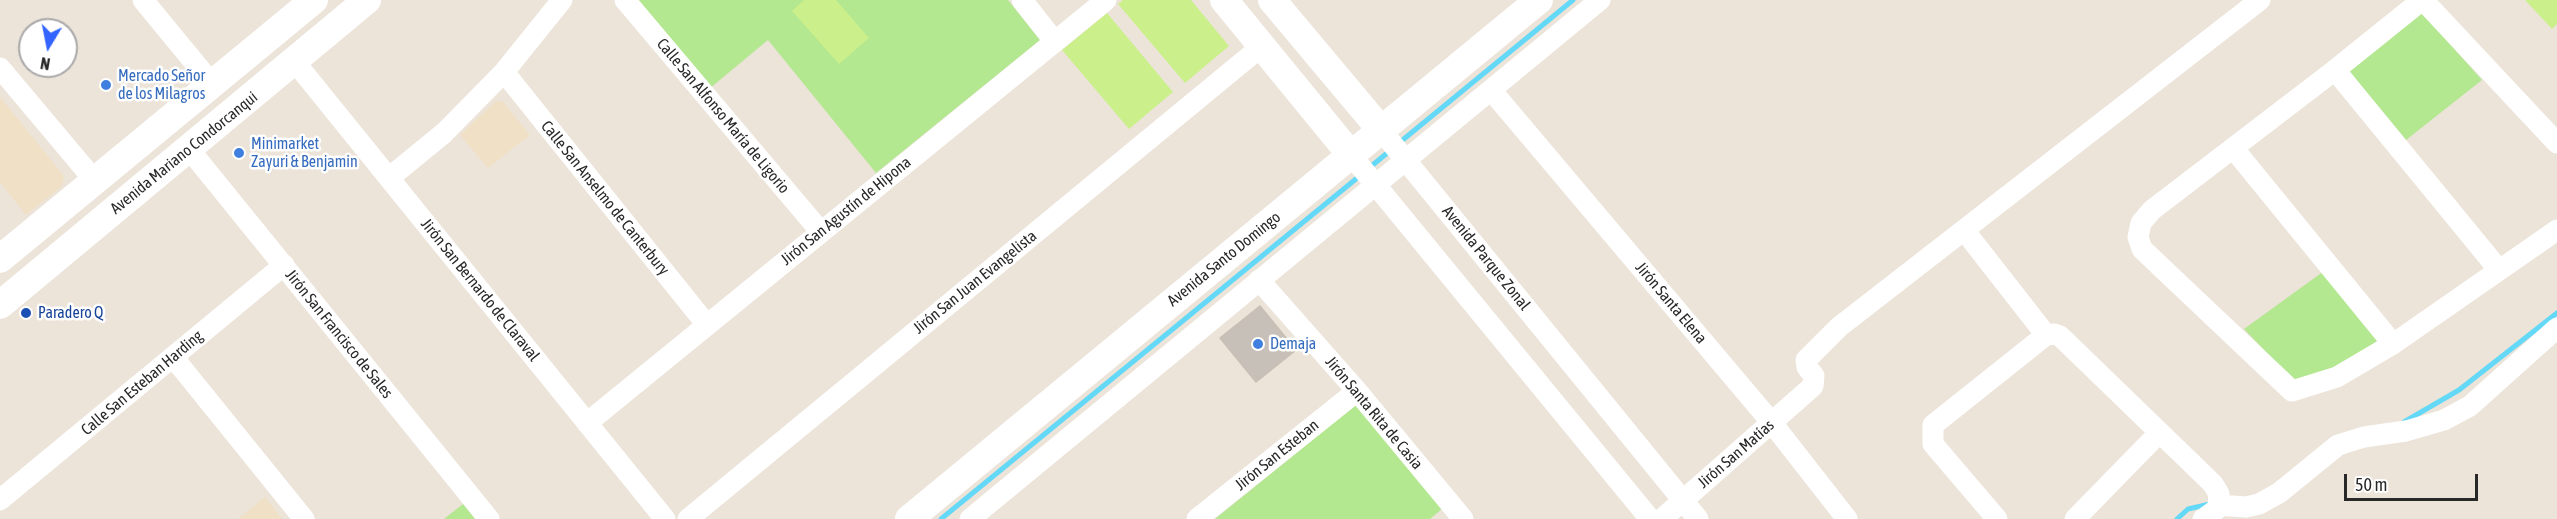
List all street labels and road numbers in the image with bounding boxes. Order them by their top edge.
street label: Calle San Alfonso María de Ligorio [652,34,794,198]
street label: Avenida Mariano Condorcanqui [106,88,262,218]
street label: Calle San Anselmo de Canterbury [537,117,673,279]
street label: Jirón San Agustín de Hipona [777,153,915,269]
street label: Avenida Parque Zonal [1438,202,1534,314]
street label: Avenida Santo Domingo [1164,208,1284,310]
street label: Jirón San Bernardo de Claraval [417,215,543,365]
street label: Jirón San Juan Evangelista [909,226,1041,338]
street label: Jirón Santa Elena [1631,258,1711,348]
street label: Jirón San Francisco de Sales [281,266,397,402]
street label: Calle San Esteban Harding [77,326,207,440]
street label: Jirón Santa Rita de Casia [1321,353,1427,473]
street label: Jirón San Esteban [1231,415,1323,495]
street label: Jirón San Matías [1694,416,1778,492]

